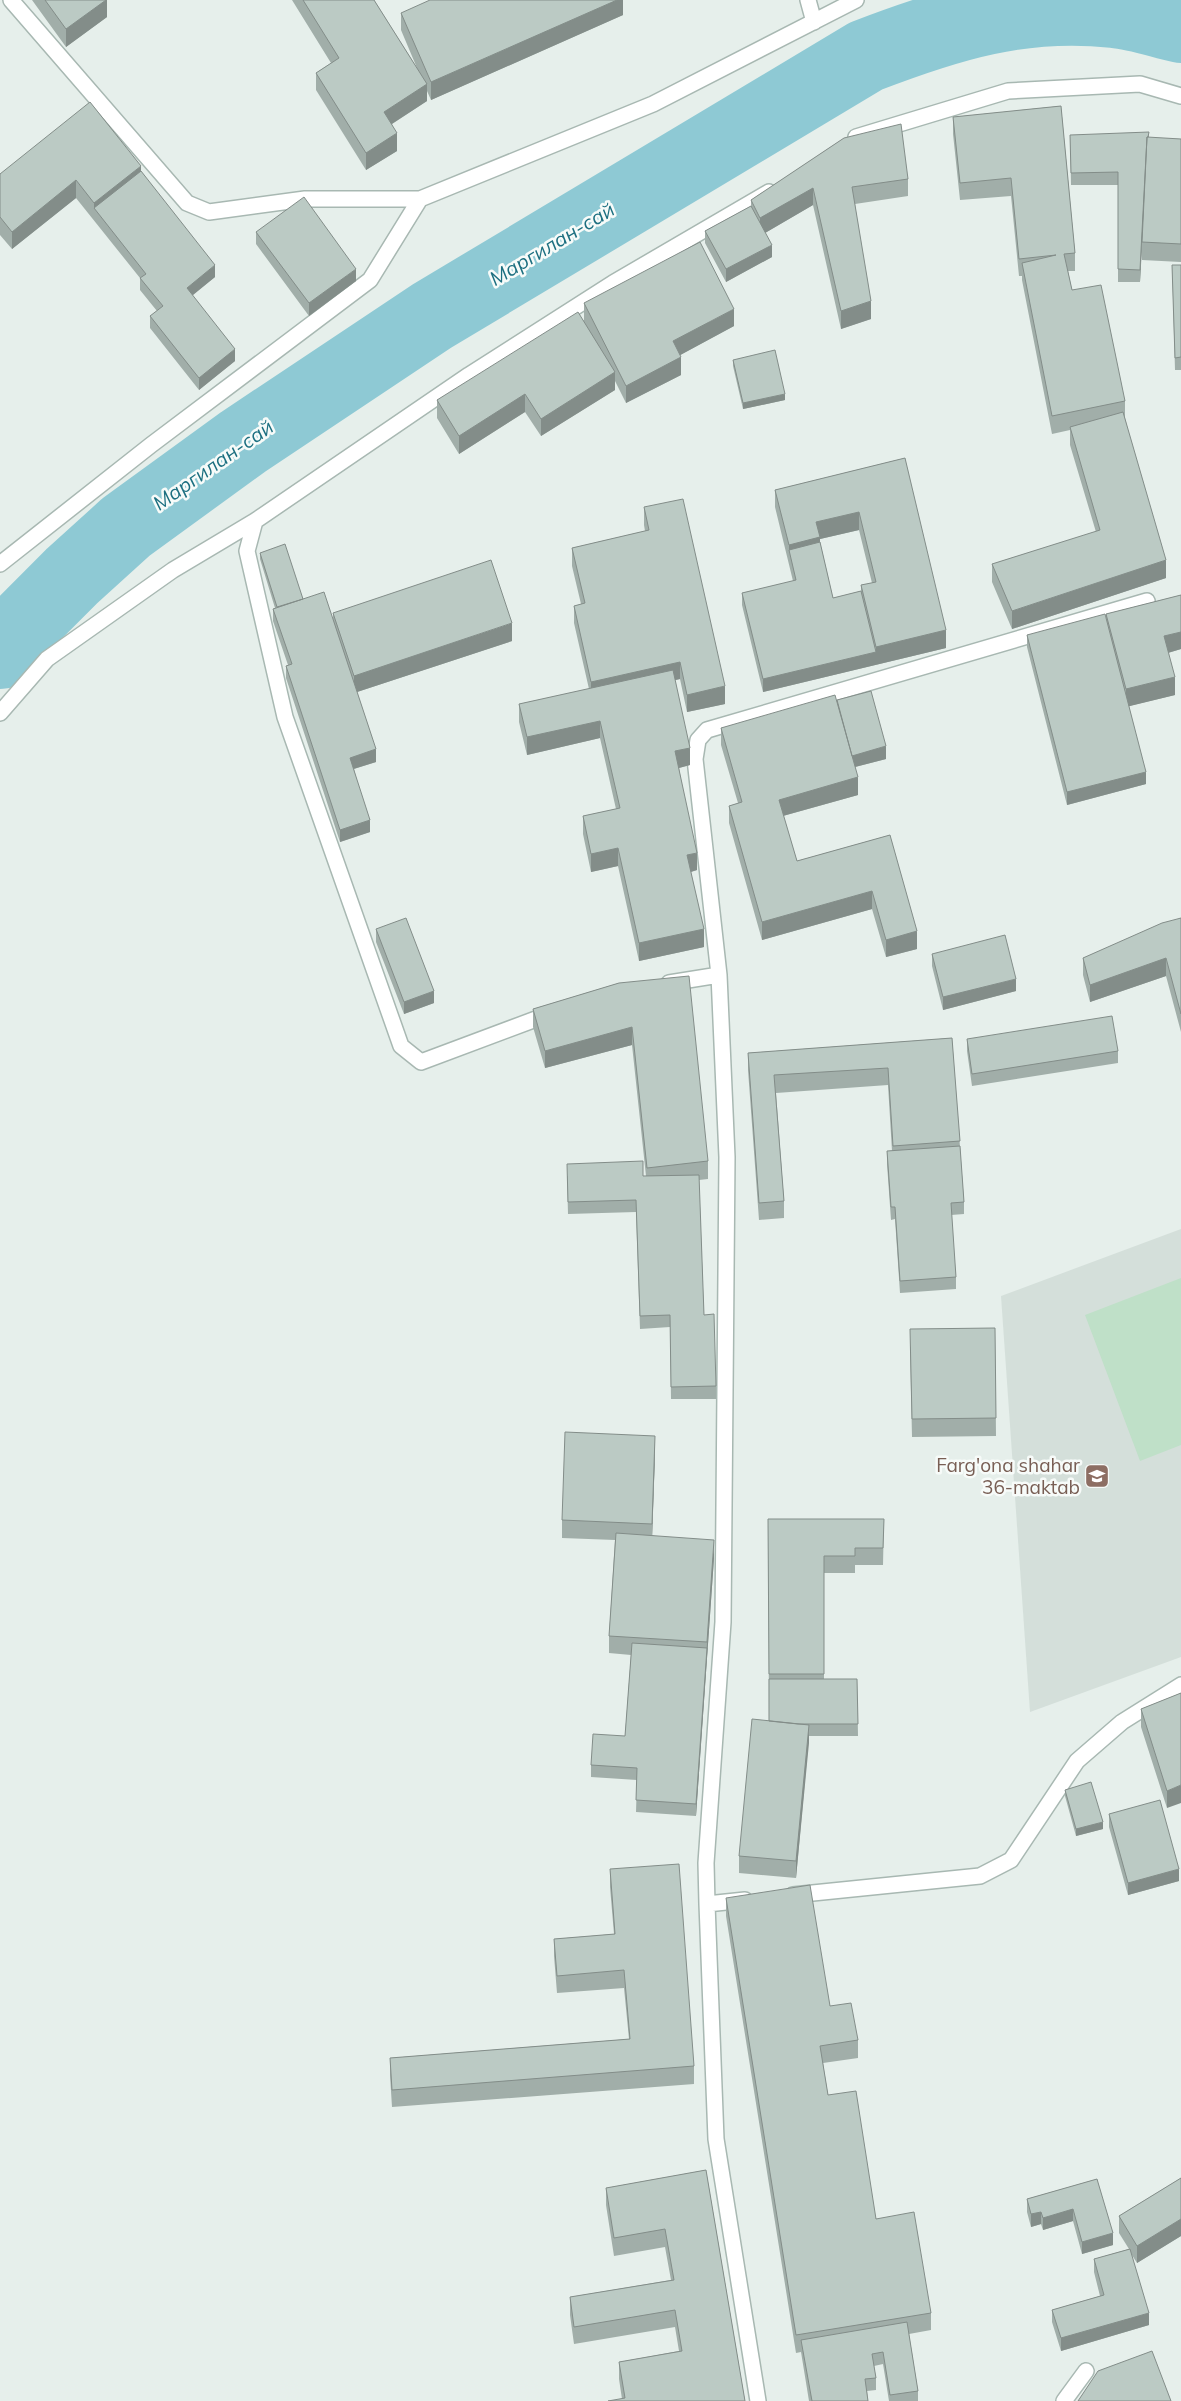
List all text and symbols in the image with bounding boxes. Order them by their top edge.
water label: Маргилан-сай [485,196,619,291]
water label: Маргилан-сай [148,414,278,515]
place label: Farg'ona shahar 36-maktab [936,1453,1080,1499]
school or university icon: Farg'ona shahar 36-maktab [1084,1463,1110,1489]

